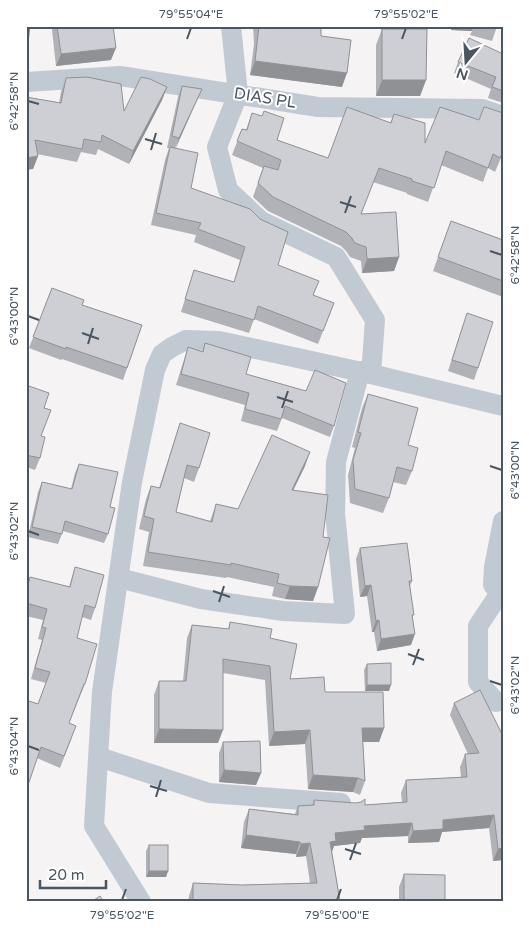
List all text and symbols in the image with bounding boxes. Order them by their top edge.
text: 79°55'04"E [158,7,224,21]
text: 79°55'02"E [373,7,439,21]
north arrow [442,38,492,88]
text: N [454,64,470,84]
text: 6°42'58"N [7,72,21,130]
street label: DIAS PL [233,83,297,113]
text: 6°42'58"N [508,226,522,284]
text: 6°43'00"N [7,287,21,345]
text: 6°43'00"N [508,441,522,499]
text: 6°43'02"N [7,502,21,560]
text: 6°43'02"N [508,656,522,714]
text: 6°43'04"N [7,717,21,775]
scale bar [40,858,106,890]
text: 20 m [48,866,85,884]
text: 79°55'02"E [89,908,155,922]
text: 79°55'00"E [304,908,370,922]

